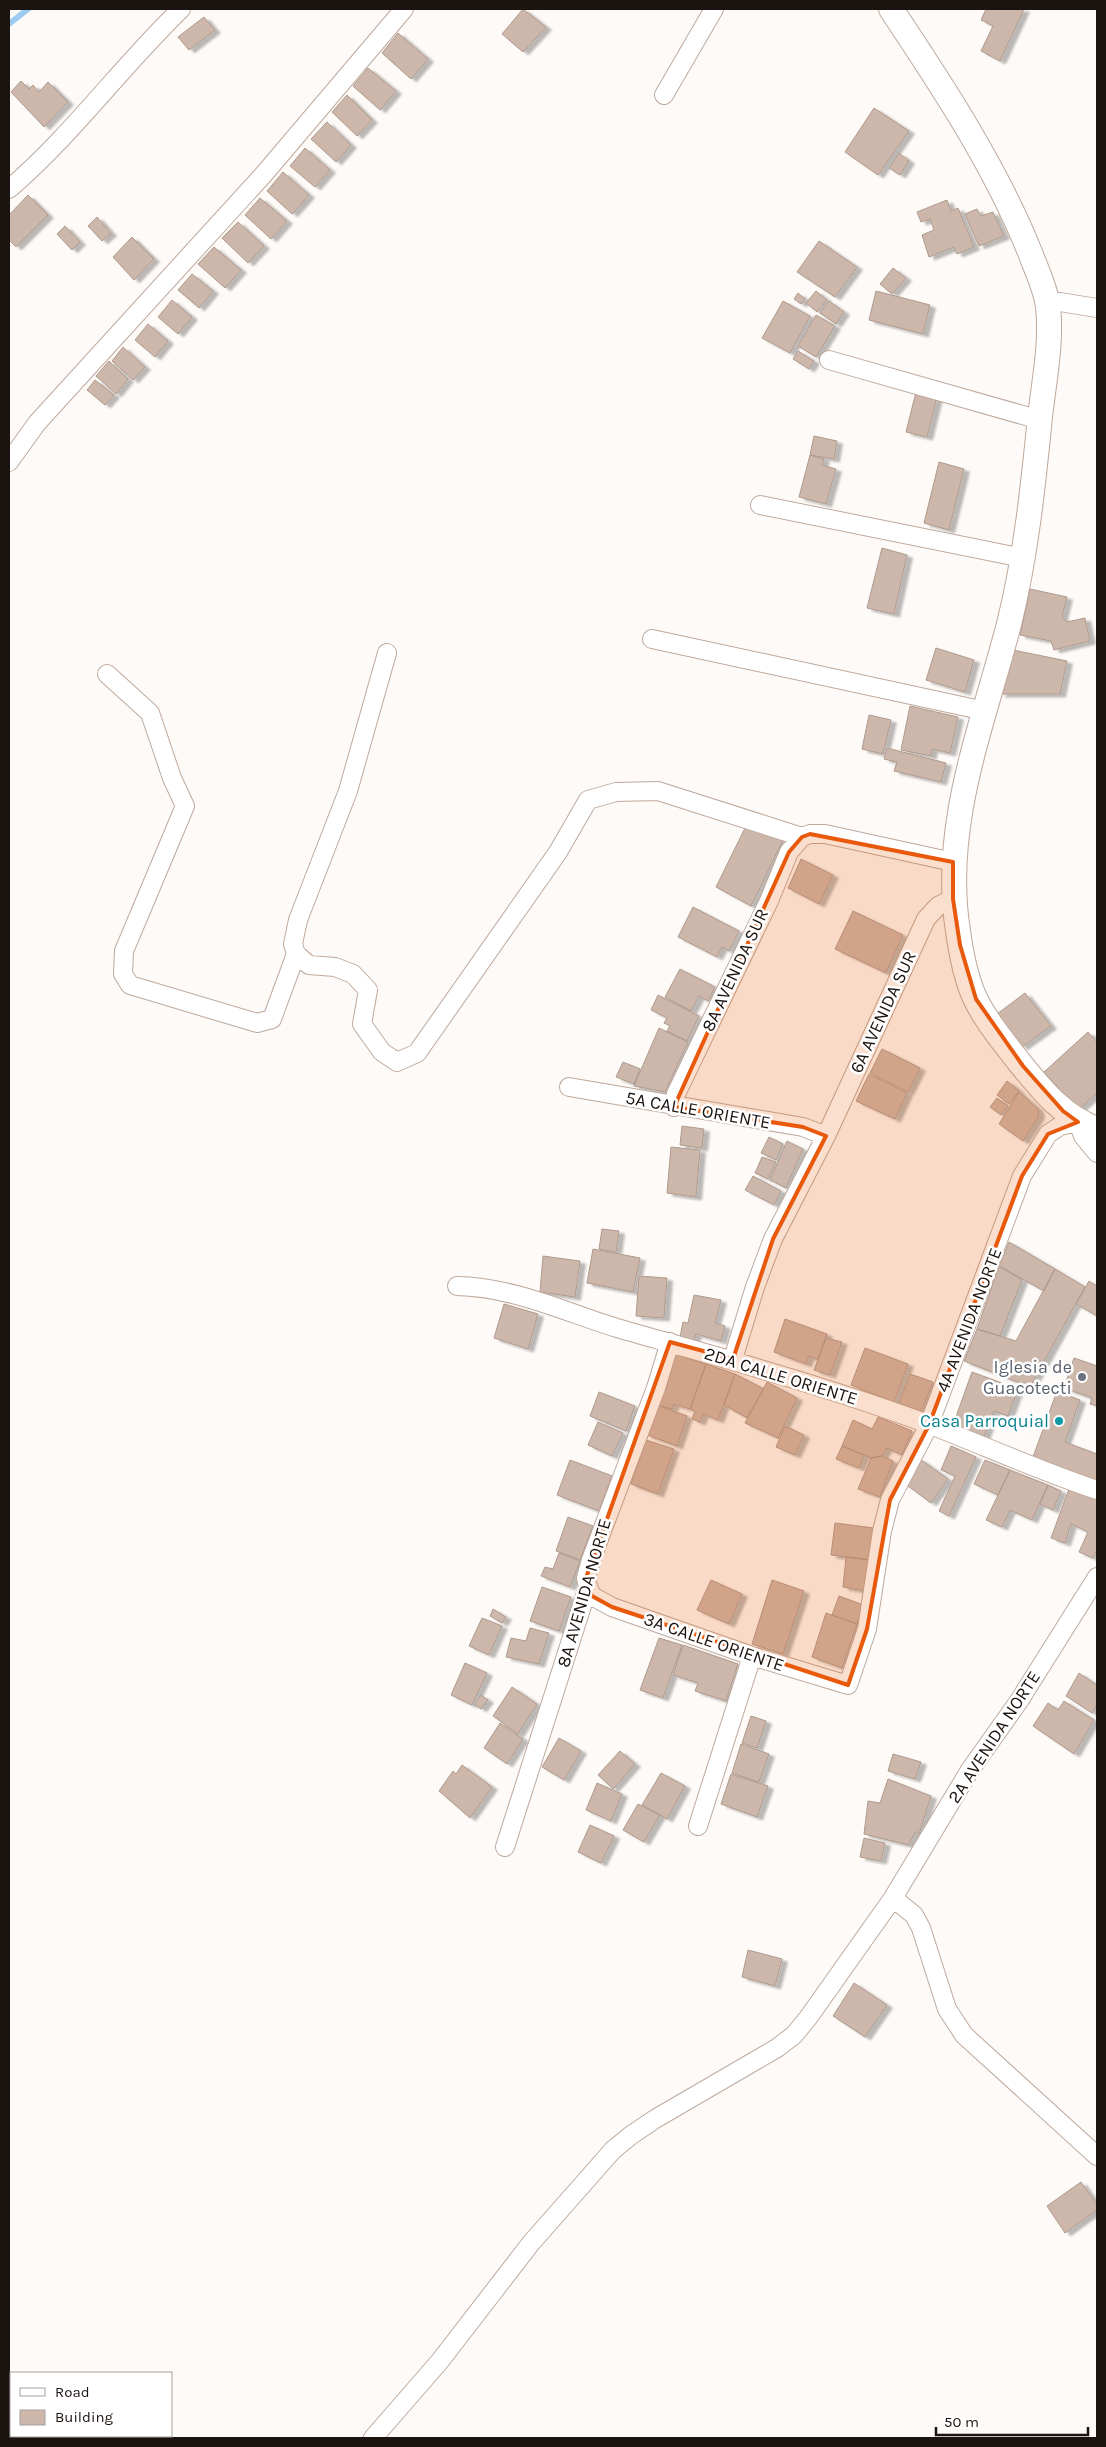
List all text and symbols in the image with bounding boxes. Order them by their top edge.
street label: 8A AVENIDA SUR [697,905,773,1035]
street label: 6A AVENIDA SUR [845,947,921,1077]
street label: 5A CALLE ORIENTE [624,1086,772,1134]
street label: 4A AVENIDA NORTE [931,1245,1007,1395]
street label: 2DA CALLE ORIENTE [702,1342,860,1410]
place label: Iglesia de Guacotecti [983,1356,1072,1399]
marker: Iglesia de Guacotecti [1076,1371,1088,1383]
place label: Casa Parroquial [920,1410,1049,1432]
marker: Casa Parroquial [1053,1415,1065,1427]
street label: 8A AVENIDA NORTE [552,1516,616,1670]
street label: 3A CALLE ORIENTE [641,1608,787,1676]
street label: 2A AVENIDA NORTE [943,1667,1045,1807]
legend [10,2372,172,2437]
text: Road [55,2383,90,2401]
scale bar [936,2404,1088,2436]
text: Building [55,2408,113,2426]
text: 50 m [944,2413,979,2431]

